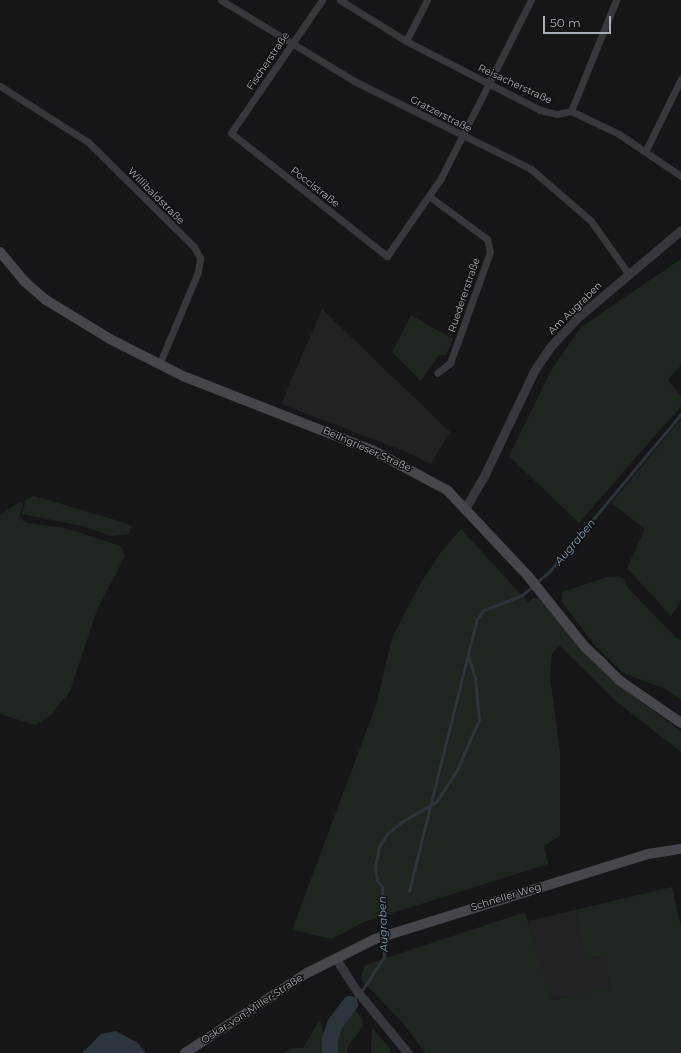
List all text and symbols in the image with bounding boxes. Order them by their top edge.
scale bar [545,8,613,34]
text: 50 m [550,15,581,30]
street label: Fischerstraße [244,30,292,92]
street label: Reisacherstraße [476,62,554,106]
street label: Gratzerstraße [408,93,474,135]
street label: Poccistraße [288,164,342,210]
street label: Willibaldstraße [125,165,187,227]
street label: Ruedererstraße [446,256,482,334]
street label: Am Augraben [546,279,604,337]
street label: Beilngrieser Straße [321,424,413,474]
water label: Augraben [552,516,598,568]
street label: Schneller Weg [469,881,543,913]
water label: Augraben [375,896,391,952]
street label: Oskar-von-Miller-Straße [199,972,305,1046]

